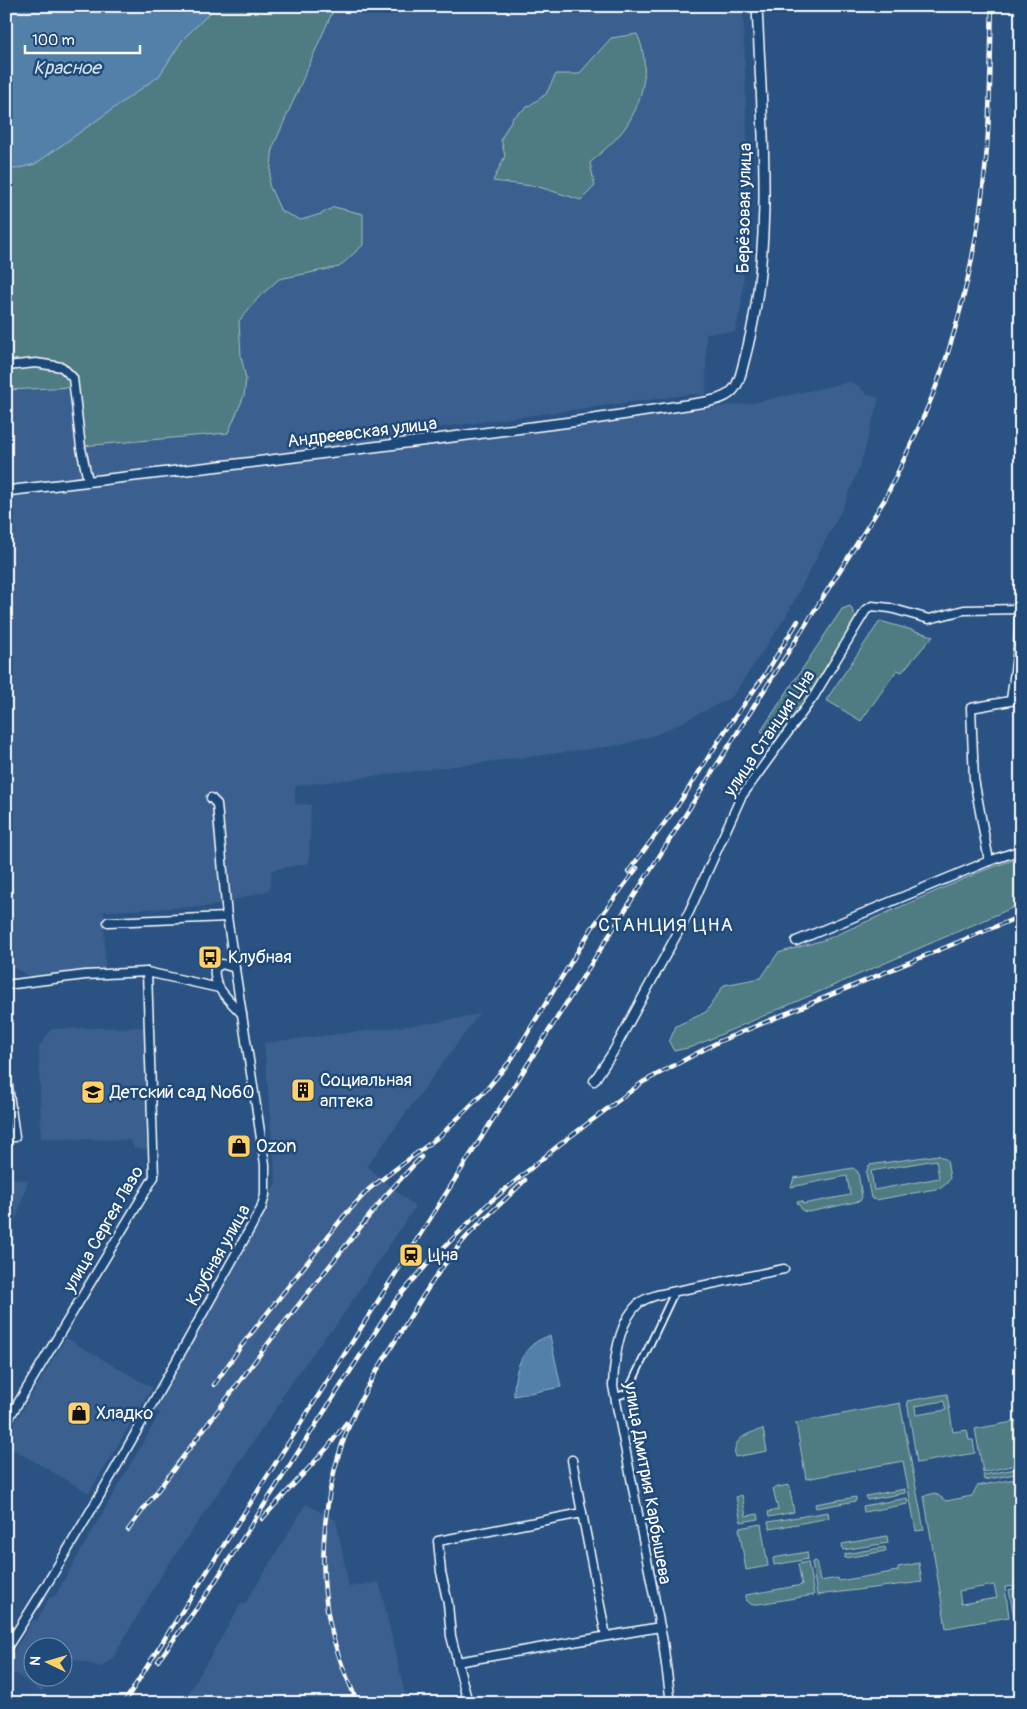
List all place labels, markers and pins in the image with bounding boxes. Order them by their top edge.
bus stop icon: Клубная [197,944,223,970]
place label: Клубная [228,946,292,969]
place label: Социальная аптека [320,1069,412,1113]
building icon: Социальная аптека [290,1077,316,1103]
school or university icon: Детский сад №60 [80,1079,106,1105]
place label: Детский сад №60 [109,1081,255,1104]
shop icon: Ozon [226,1133,252,1159]
place label: Ozon [256,1135,296,1158]
station icon: Цна [398,1242,424,1268]
place label: Цна [428,1244,458,1267]
shop icon: Хладко [66,1400,92,1426]
place label: Хладко [96,1402,154,1425]

